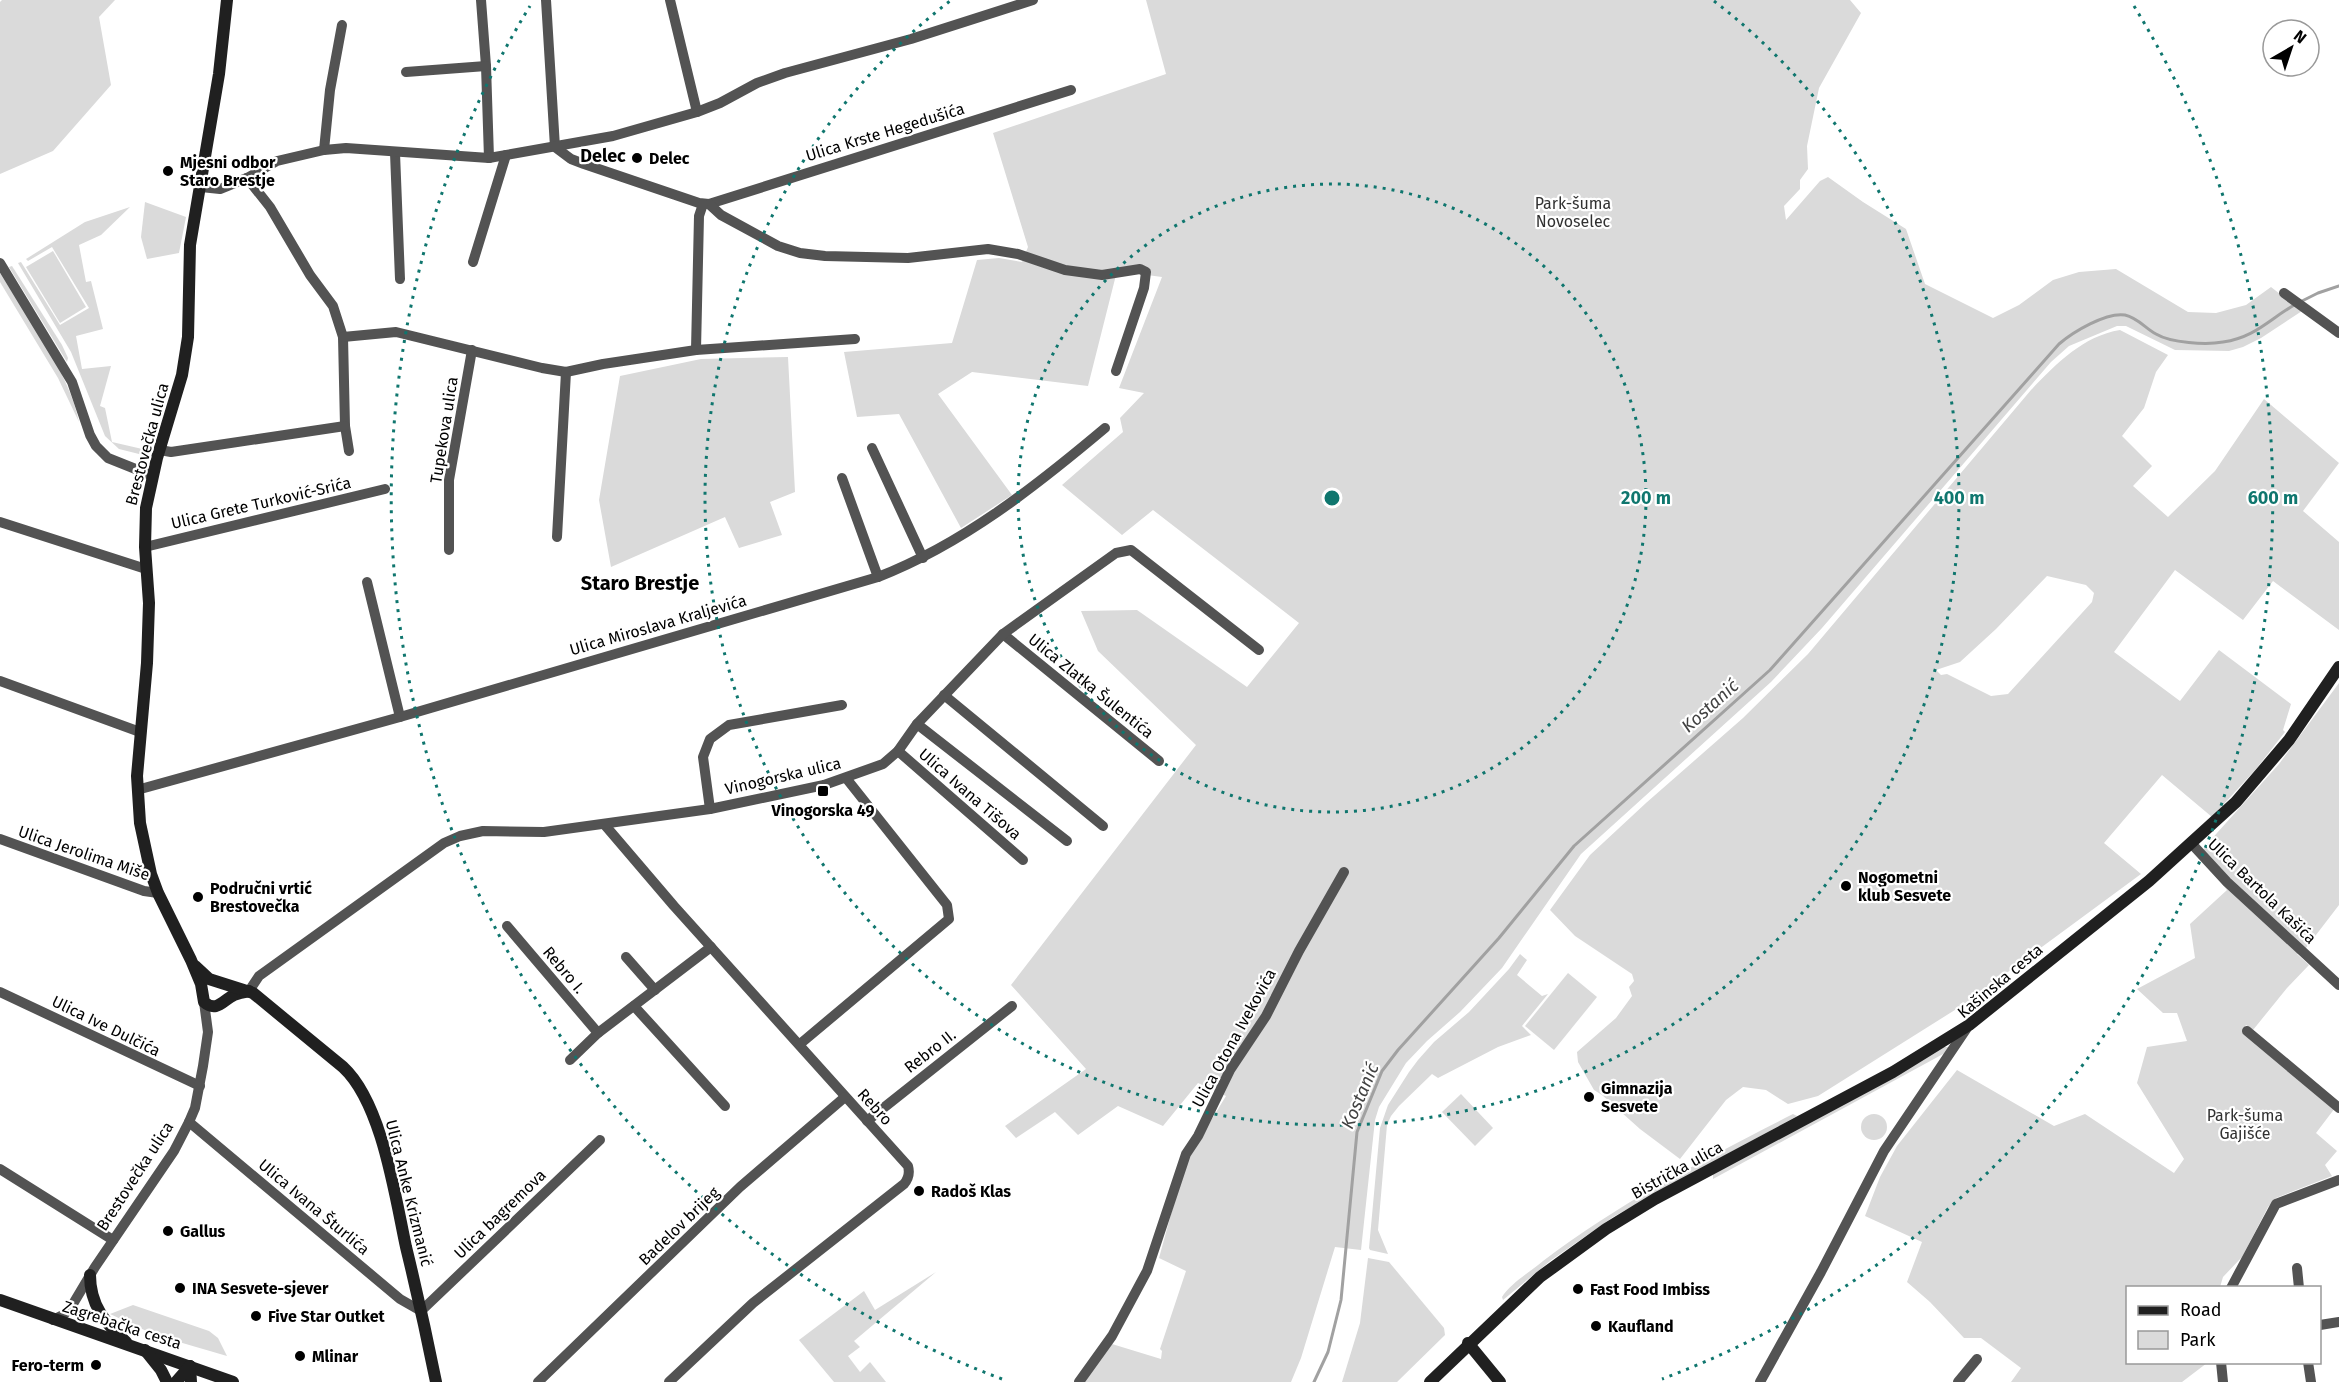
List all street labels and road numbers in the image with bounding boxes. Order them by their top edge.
street label: Ulica Krste Hegedušića [803,99,967,165]
street label: Tupekova ulica [426,375,462,485]
street label: Brestovečka ulica [121,381,173,507]
street label: Ulica Grete Turković-Srića [169,473,353,533]
street label: Ulica Miroslava Kraljevića [567,591,749,659]
street label: Ulica Zlatka Šulentića [1025,629,1158,742]
street label: Ulica Ivana Tišova [915,744,1025,844]
street label: Vinogorska ulica [723,753,843,799]
street label: Ulica Jerolima Miše [16,822,152,884]
street label: Ulica Bartola Kašića [2204,834,2320,948]
street label: Kašinska cesta [1953,940,2047,1022]
street label: Rebro I. [539,943,589,997]
street label: Ulica Otona Ivekovića [1188,965,1280,1111]
street label: Ulica Ive Dulčića [49,992,163,1060]
street label: Rebro II. [900,1025,960,1077]
street label: Rebro [854,1085,896,1129]
street label: Brestovečka ulica [93,1118,177,1234]
street label: Ulica Anke Krizmanić [382,1118,437,1269]
street label: Bistrička ulica [1628,1137,1726,1203]
street label: Ulica Ivana Šturlića [255,1154,374,1259]
street label: Ulica bagremova [450,1165,550,1263]
street label: Badelov brijeg [635,1182,724,1269]
street label: Zagrebačka cesta [60,1297,184,1353]

